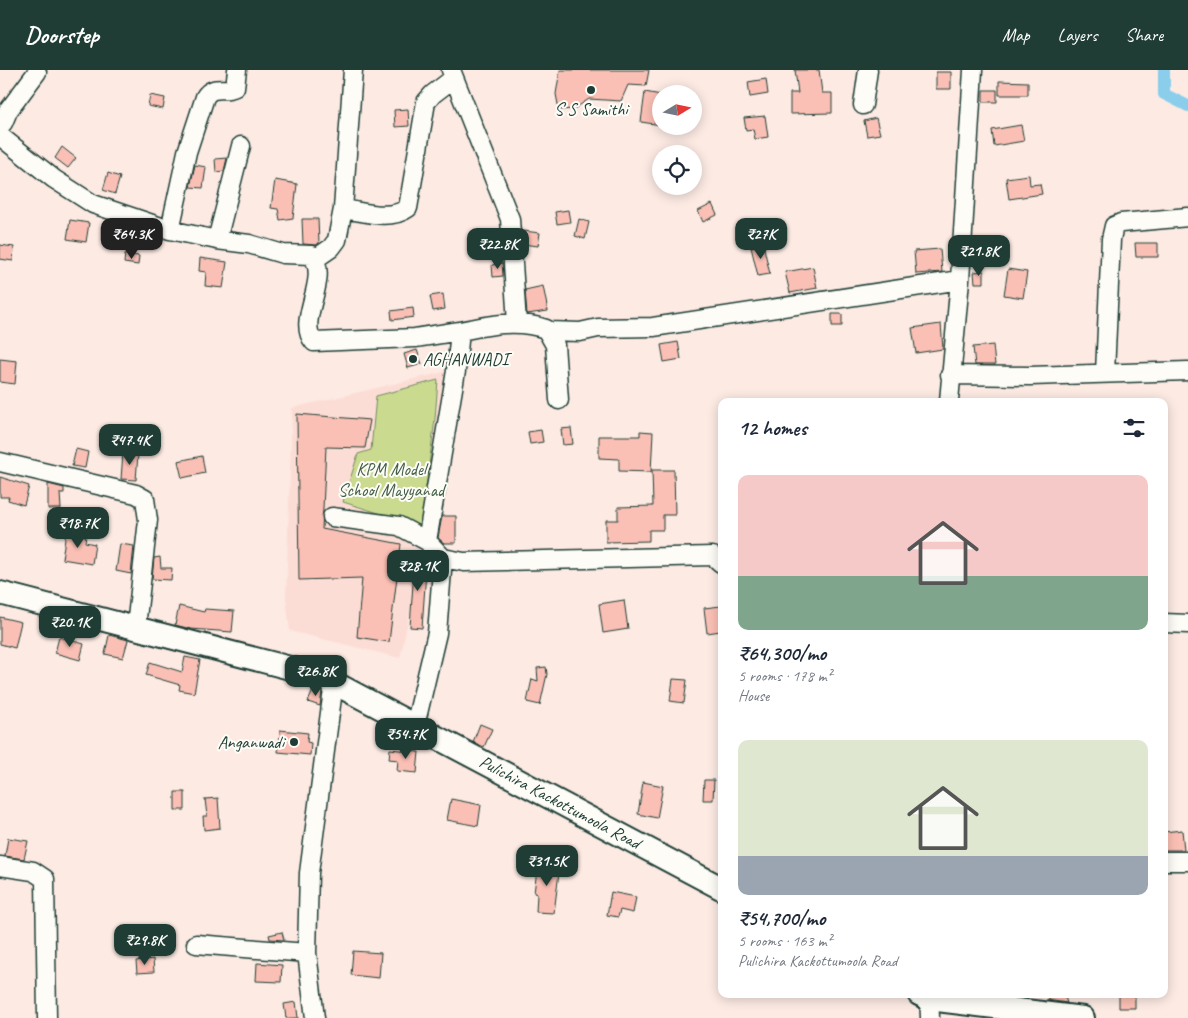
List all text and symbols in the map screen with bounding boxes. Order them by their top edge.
text: Doorstep [25,20,99,50]
text: Map [1002,24,1030,46]
text: Layers [1058,24,1097,46]
text: Share [1125,24,1163,46]
marker: S S Samithi [585,84,597,96]
north arrow [652,85,702,135]
map controls [652,85,702,195]
place label: S S Samithi [554,98,630,120]
button: locate [652,145,702,195]
pin: ₹64.3K [91,218,173,260]
pin: ₹27K [731,218,791,260]
text: ₹64.3K [112,224,152,244]
text: ₹27K [746,224,776,244]
pin: ₹22.8K [457,228,539,270]
text: ₹22.8K [478,234,518,254]
pin: ₹21.8K [938,234,1020,277]
text: ₹21.8K [959,241,999,261]
place label: AGHANWADI [423,348,512,370]
marker: AGHANWADI [407,353,419,365]
icon: filters [1120,414,1148,442]
text: 12 homes [738,415,807,441]
pin: ₹47.4K [89,424,171,466]
text: ₹47.4K [110,430,150,450]
park label: KPM Model School Mayyanad [338,458,447,501]
pin: ₹18.7K [37,506,119,549]
icon: home [898,508,988,598]
text: ₹18.7K [58,513,98,533]
pin: ₹28.1K [377,550,459,592]
text: ₹28.1K [398,556,438,576]
pin: ₹20.1K [29,606,111,648]
text: ₹20.1K [50,612,90,632]
text: ₹64,300/mo [738,640,826,666]
pin: ₹26.8K [275,654,357,697]
text: ₹26.8K [296,661,336,681]
text: 5 rooms · 178 m² [738,666,832,686]
text: House [738,686,769,706]
pin: ₹54.7K [365,718,447,760]
text: ₹54.7K [386,724,426,744]
place label: Anganwadi [218,731,287,753]
marker: Anganwadi [288,736,300,748]
street label: Pulichira Kackottumoola Road [476,750,647,855]
icon: home [898,773,988,863]
pin: ₹31.5K [506,844,588,887]
text: ₹31.5K [527,851,567,871]
text: ₹54,700/mo [738,905,825,931]
pin: ₹29.8K [104,924,186,966]
text: ₹29.8K [125,930,165,950]
text: 5 rooms · 163 m² [738,931,832,951]
text: Pulichira Kackottumoola Road [738,951,897,971]

